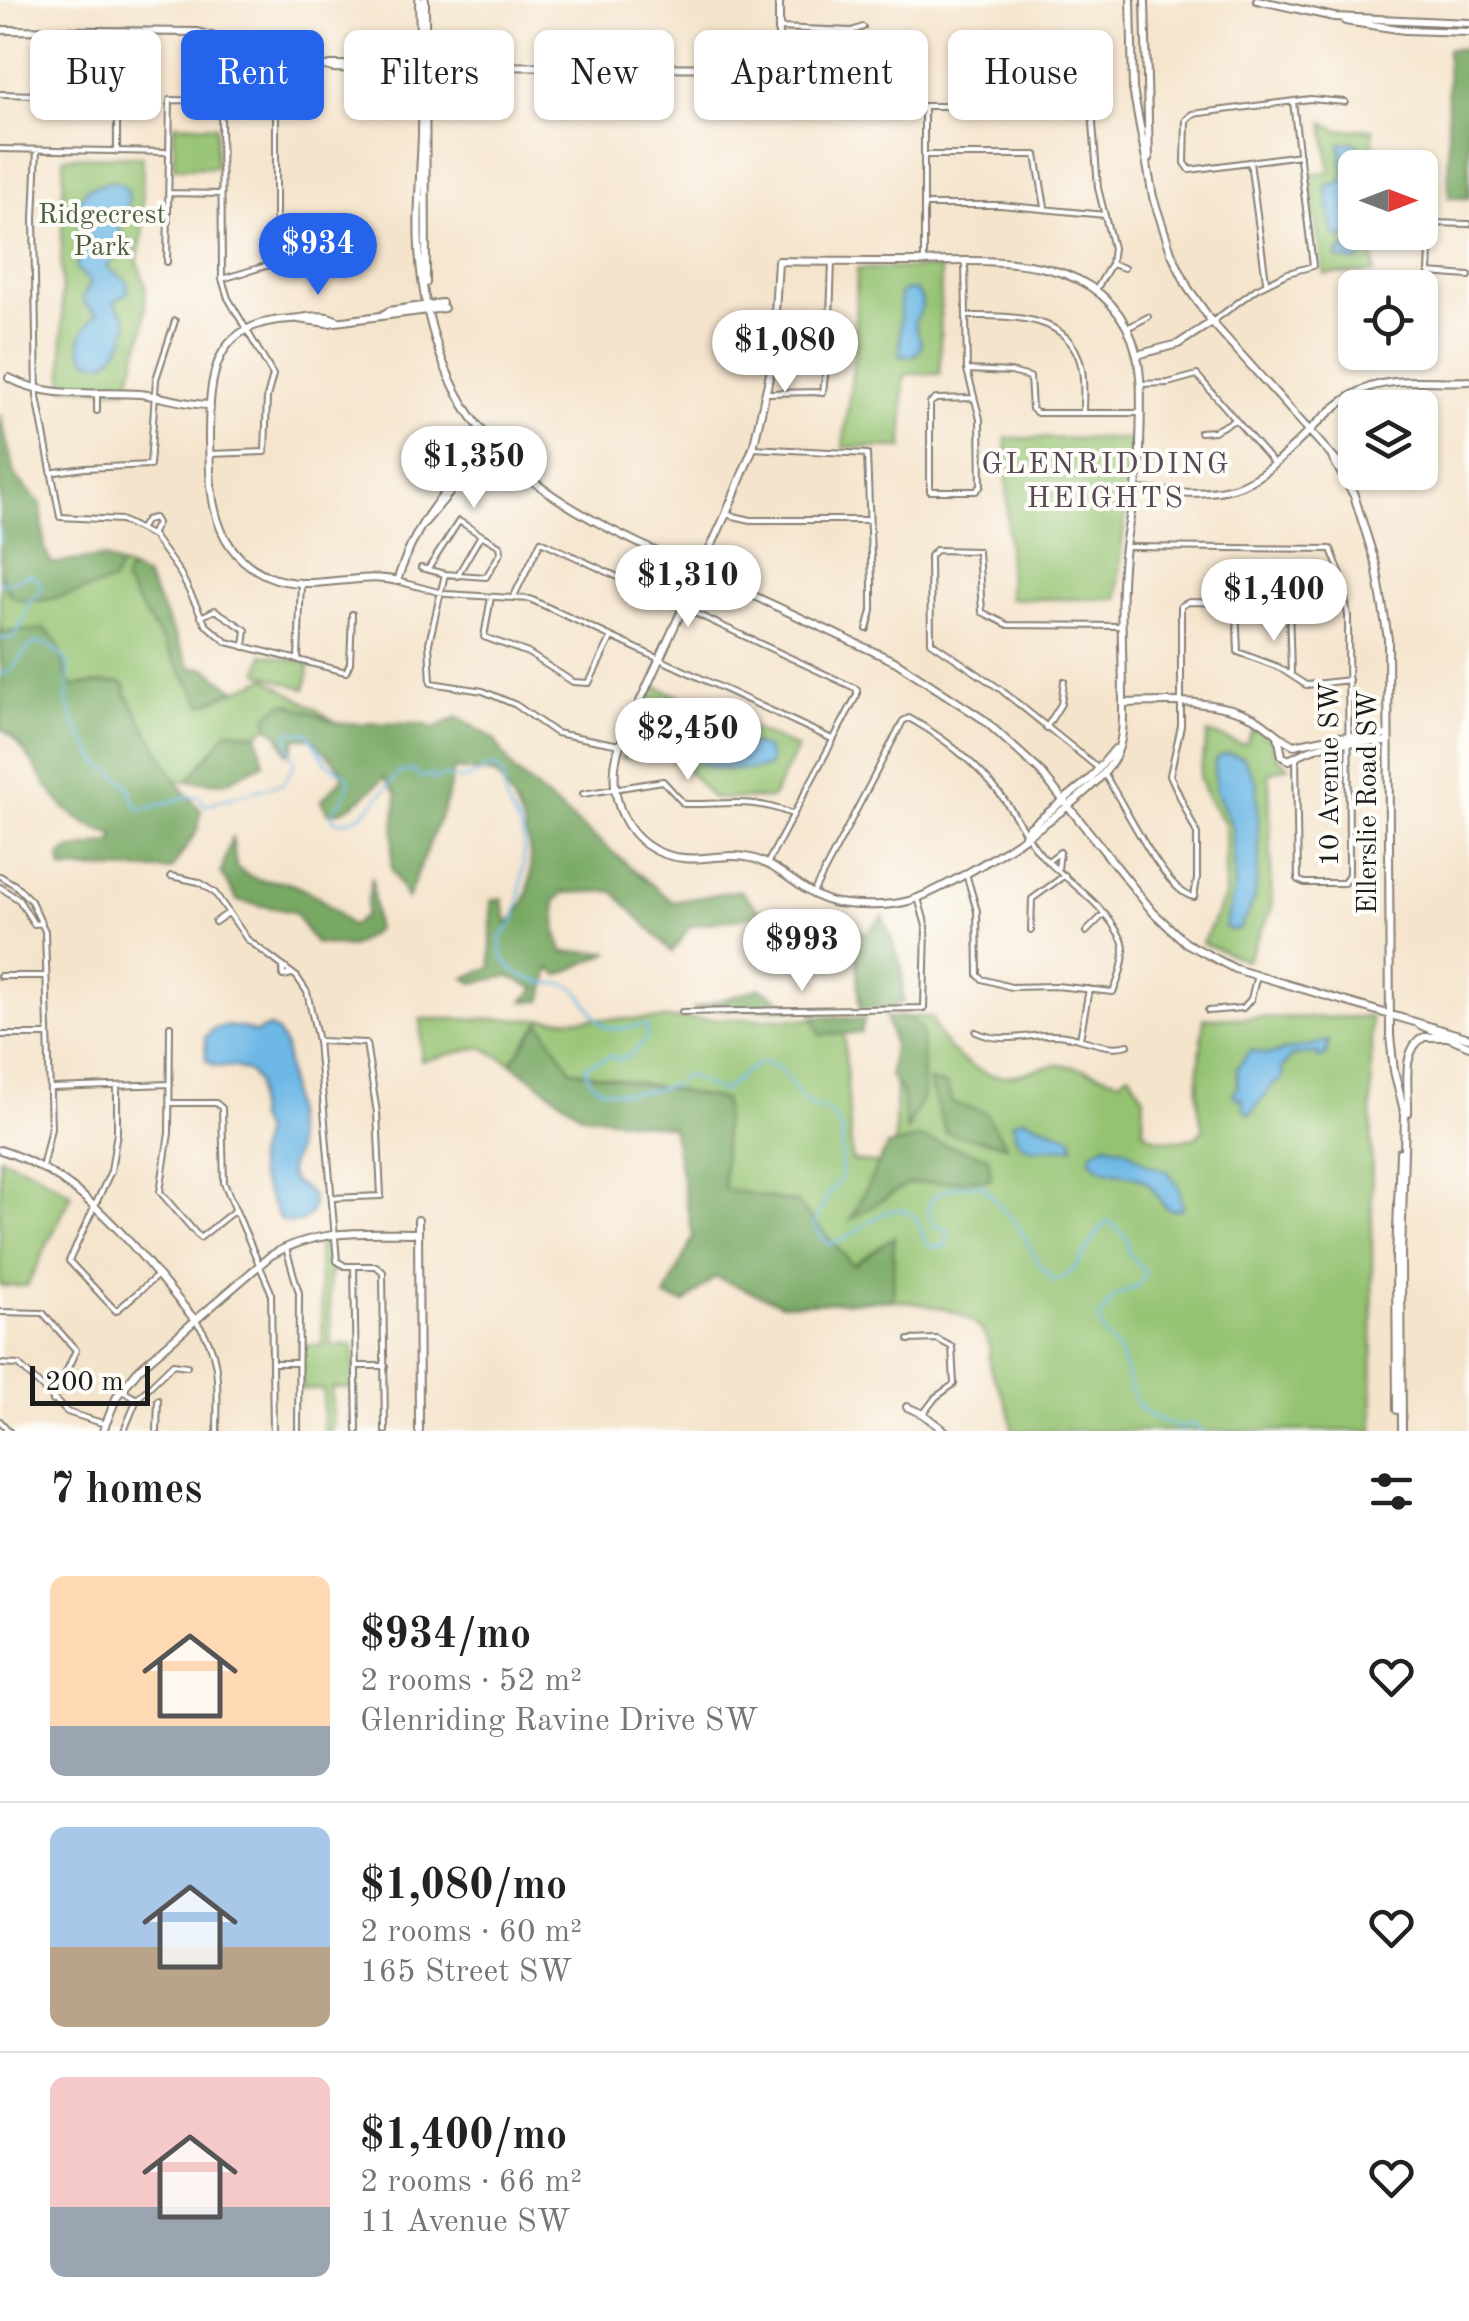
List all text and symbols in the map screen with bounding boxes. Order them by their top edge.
chip: Buy [30,30,161,120]
chip: Rent [181,30,324,120]
chip: Filters [344,30,514,120]
chip: New [534,30,674,120]
chip: Apartment [694,30,928,120]
chip: House [948,30,1113,120]
north arrow [1338,150,1438,250]
map controls [1338,150,1438,490]
park label: Ridgecrest Park [38,202,166,262]
pin: $934 [259,213,377,298]
text: $934 [281,229,355,261]
button: locate [1338,270,1438,370]
pin: $1,080 [704,310,866,395]
text: $1,080 [734,326,836,358]
button: layers [1338,390,1438,490]
pin: $1,350 [393,426,555,511]
text: $1,350 [423,442,525,474]
district label: GLENRIDDING HEIGHTS [981,450,1231,514]
pin: $1,310 [607,545,769,630]
pin: $1,400 [1193,559,1355,644]
text: $1,310 [637,561,739,593]
text: $1,400 [1223,575,1325,607]
street label: 10 Avenue SW [1317,682,1345,866]
street label: Ellerslie Road SW [1355,690,1383,914]
pin: $2,450 [607,698,769,783]
text: $2,450 [637,714,739,746]
pin: $993 [743,909,861,994]
text: $993 [765,925,839,957]
scale bar [30,1361,150,1406]
text: 200 m [45,1369,124,1397]
icon: filters [1364,1464,1419,1519]
text: 7 homes [50,1470,202,1512]
text: $934/mo [360,1615,531,1657]
icon: home [130,1616,250,1736]
icon: heart [1364,1649,1419,1704]
text: 2 rooms · 52 m² [360,1666,582,1698]
text: Glenriding Ravine Drive SW [360,1706,758,1738]
text: $1,080/mo [360,1866,567,1908]
icon: home [130,1867,250,1987]
icon: heart [1364,1900,1419,1955]
text: 2 rooms · 60 m² [360,1917,582,1949]
text: 165 Street SW [360,1957,572,1989]
text: $1,400/mo [360,2116,567,2158]
icon: home [130,2117,250,2237]
icon: heart [1364,2150,1419,2205]
text: 2 rooms · 66 m² [360,2167,582,2199]
text: 11 Avenue SW [360,2207,571,2239]

